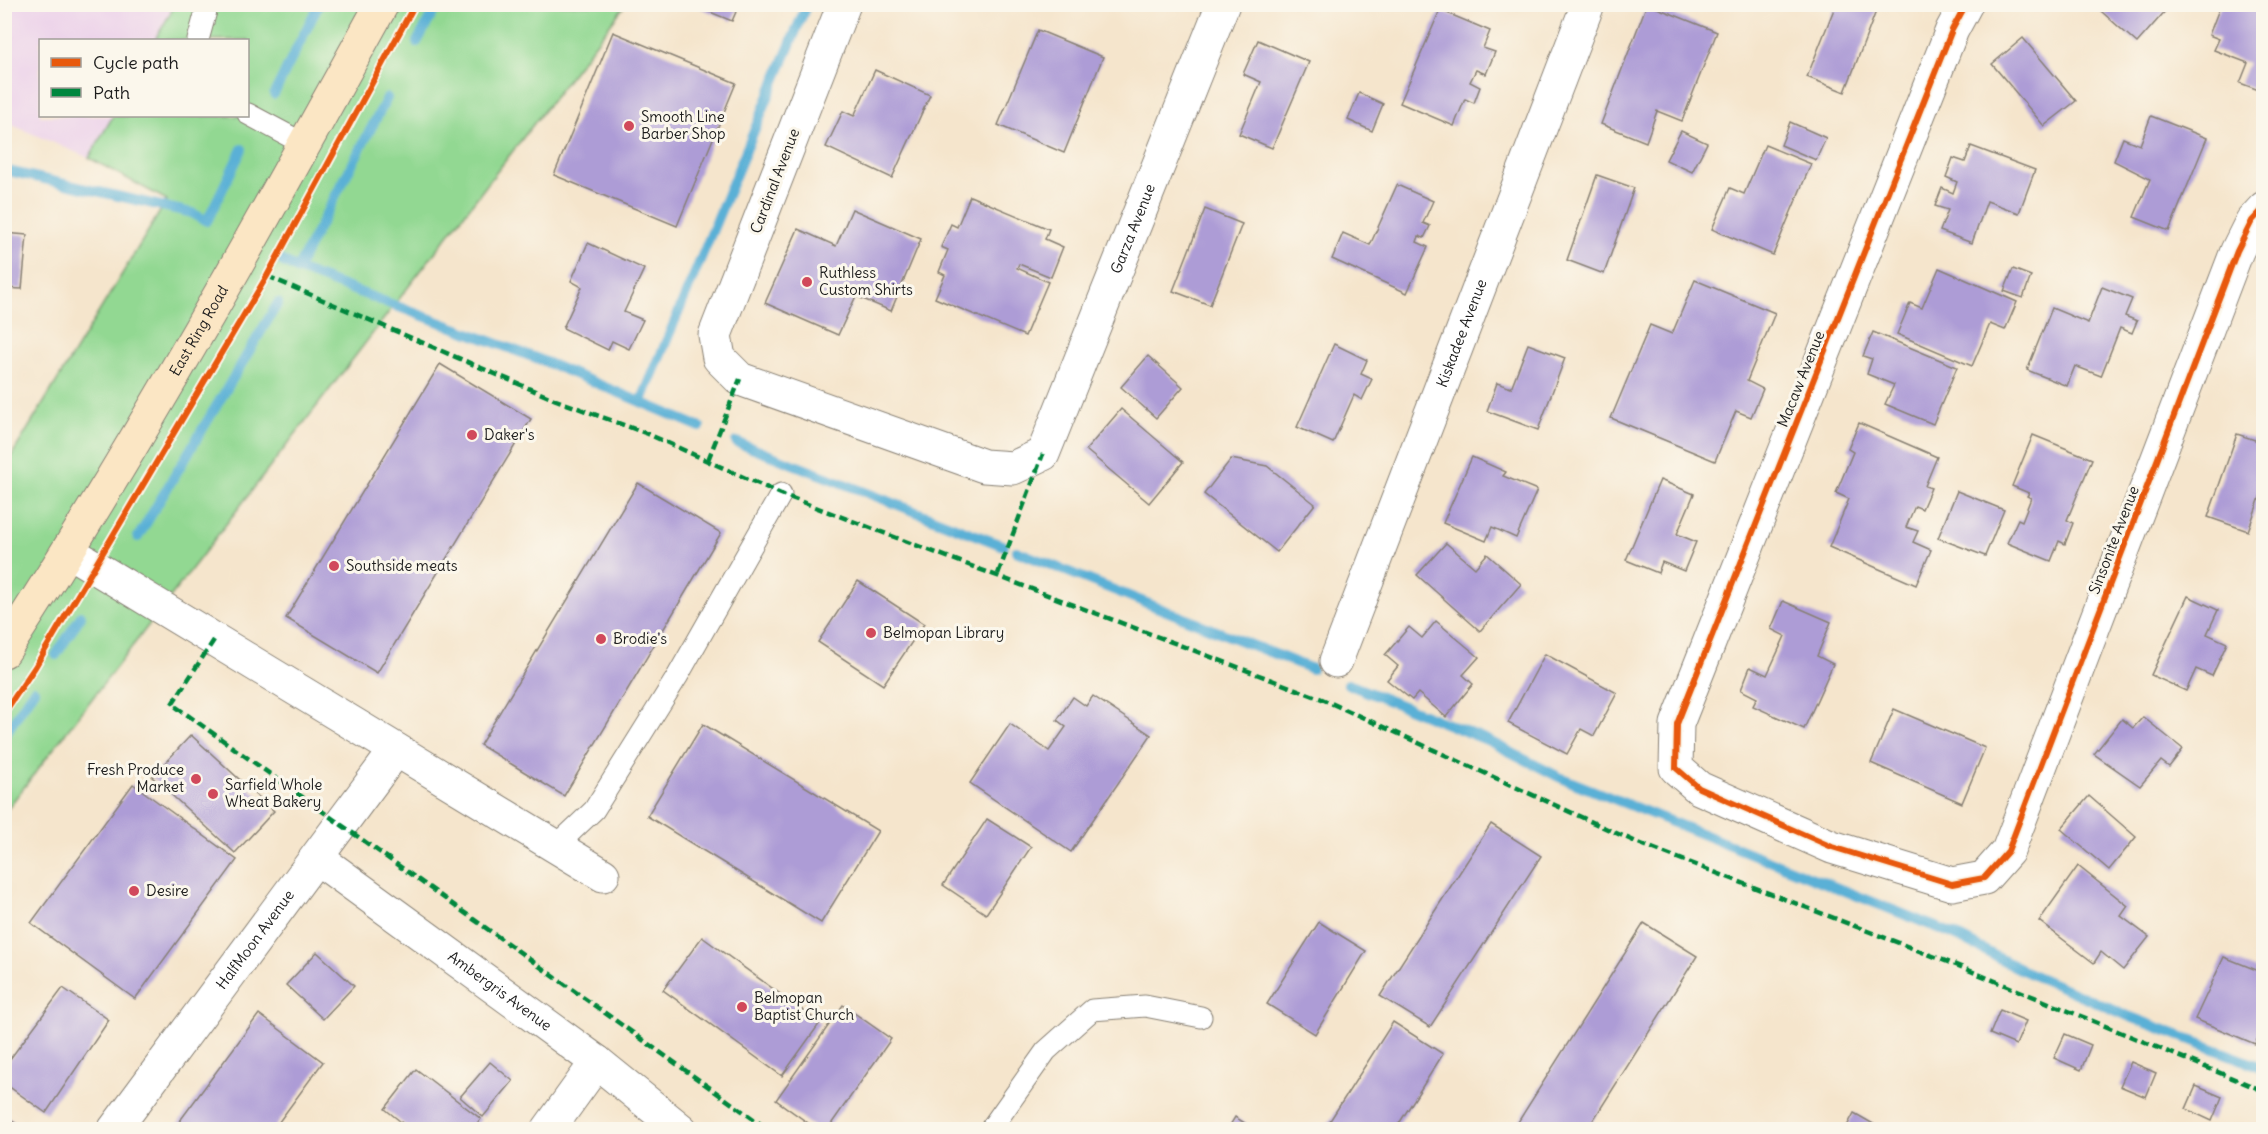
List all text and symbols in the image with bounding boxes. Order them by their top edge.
legend [39,39,249,117]
text: Cycle path [93,51,179,74]
text: Path [93,81,130,104]
place label: Smooth Line Barber Shop [641,107,726,143]
marker: Smooth Line Barber Shop [622,119,636,133]
street label: Cardinal Avenue [746,126,803,236]
street label: Garza Avenue [1106,181,1159,276]
place label: Ruthless Custom Shirts [819,263,913,299]
marker: Ruthless Custom Shirts [800,275,814,289]
street label: Kiskadee Avenue [1432,276,1491,390]
street label: East Ring Road [165,282,232,379]
street label: Macaw Avenue [1773,328,1829,430]
place label: Daker's [484,425,535,444]
marker: Daker's [465,428,479,442]
street label: Sinsonite Avenue [2084,483,2143,597]
place label: Southside meats [346,556,458,575]
marker: Southside meats [327,559,341,573]
place label: Belmopan Library [883,623,1004,642]
marker: Belmopan Library [864,626,878,640]
place label: Brodie's [613,629,667,648]
marker: Brodie's [594,632,608,646]
place label: Fresh Produce Market [87,760,184,796]
marker: Fresh Produce Market [189,772,203,786]
place label: Sarfield Whole Wheat Bakery [225,775,322,811]
marker: Sarfield Whole Wheat Bakery [206,787,220,801]
place label: Desire [146,881,189,900]
marker: Desire [127,884,141,898]
street label: HalfMoon Avenue [212,886,298,993]
street label: Ambergris Avenue [444,947,556,1035]
place label: Belmopan Baptist Church [754,988,855,1024]
marker: Belmopan Baptist Church [735,1000,749,1014]

